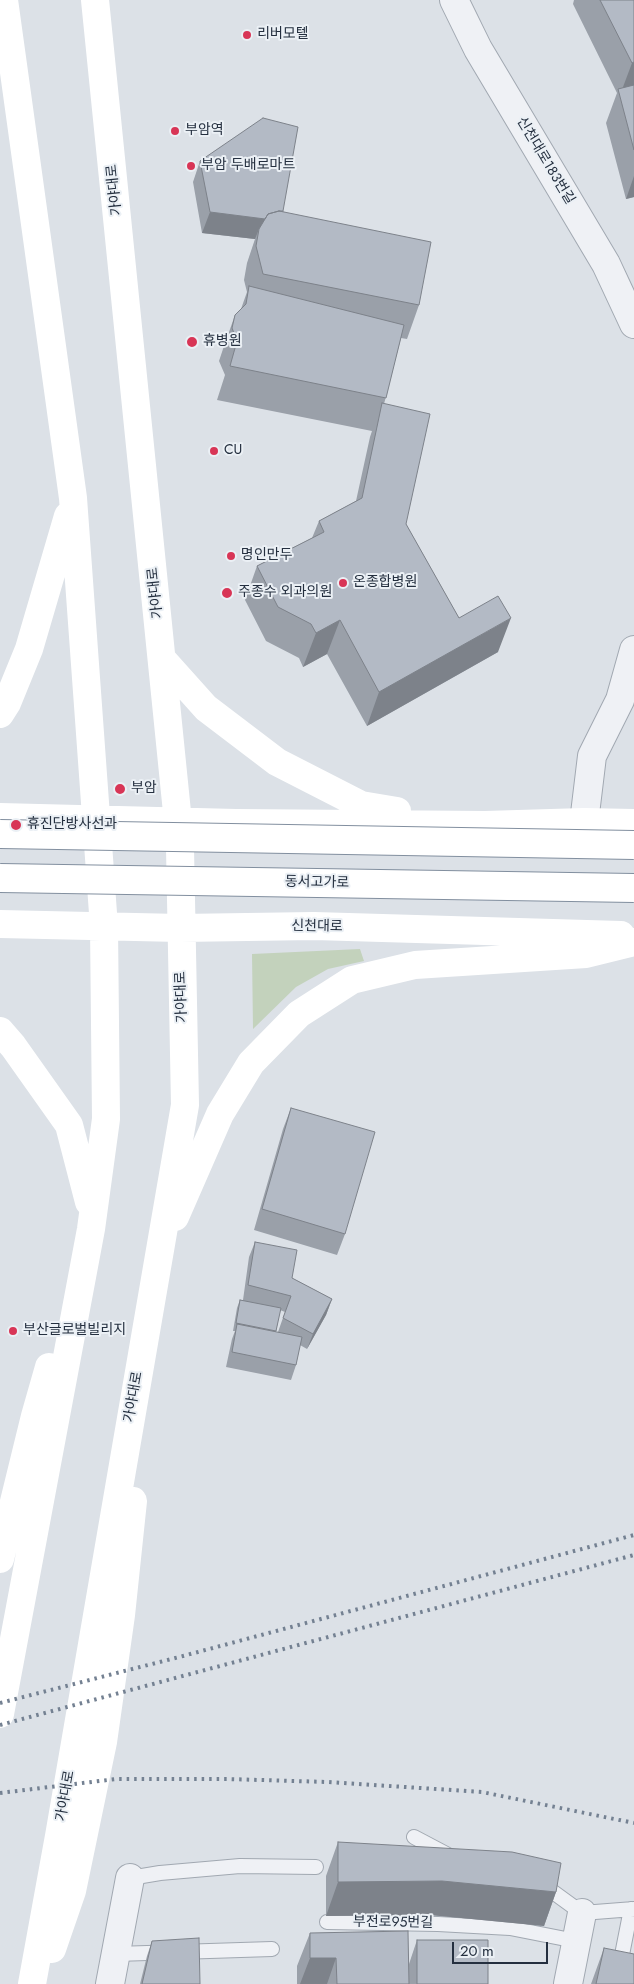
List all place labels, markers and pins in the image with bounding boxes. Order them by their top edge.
place label: 리버모텔 [257,27,309,43]
marker: 리버모텔 [241,29,253,41]
place label: 부암역 [185,123,224,139]
marker: 부암역 [169,125,181,137]
place label: 부암 두배로마트 [201,158,295,174]
marker: 부암 두배로마트 [185,160,197,172]
place label: 휴병원 [203,334,242,350]
marker: 휴병원 [185,335,199,349]
place label: CU [224,443,242,459]
marker: CU [208,445,220,457]
place label: 명인만두 [241,548,293,564]
marker: 명인만두 [225,550,237,562]
place label: 온종합병원 [353,575,417,591]
marker: 온종합병원 [337,577,349,589]
place label: 주종수 외과의원 [238,585,332,601]
marker: 주종수 외과의원 [220,586,234,600]
place label: 부암 [131,781,157,797]
marker: 부암 [113,782,127,796]
place label: 휴진단방사선과 [27,817,117,833]
marker: 휴진단방사선과 [9,818,23,832]
place label: 부산글로벌빌리지 [23,1323,126,1339]
marker: 부산글로벌빌리지 [7,1325,19,1337]

